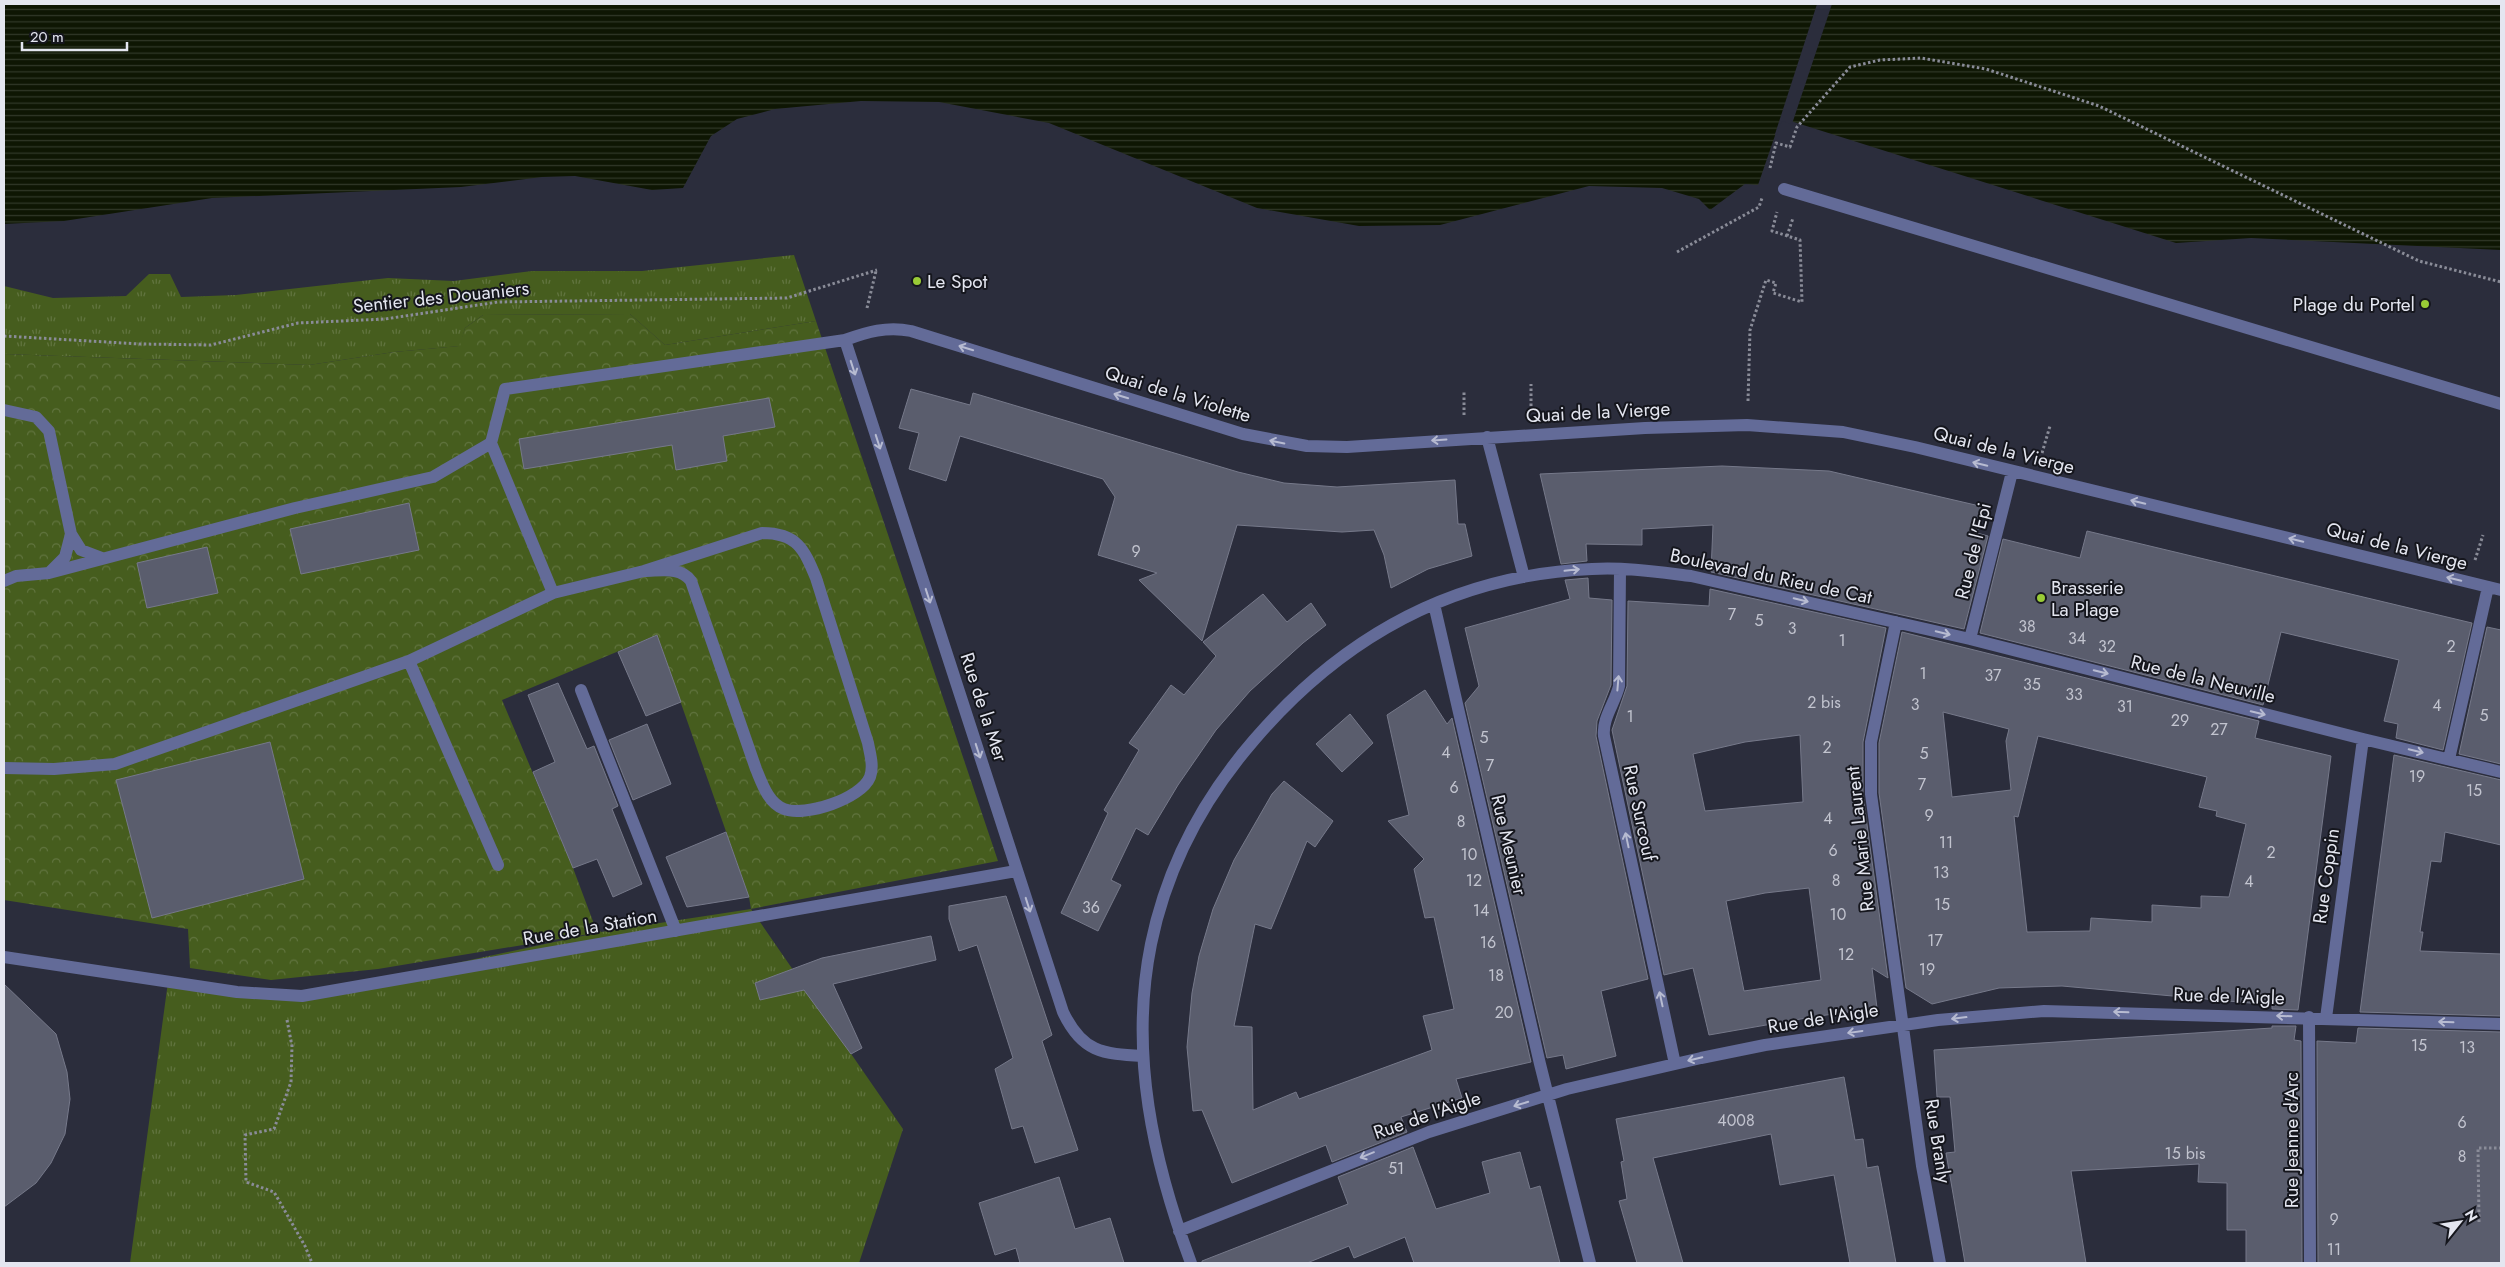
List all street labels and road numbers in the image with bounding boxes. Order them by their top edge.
street label: Sentier des Douaniers [352,274,531,320]
street label: Quai de la Violette [1102,359,1254,429]
street label: Quai de la Vierge [1525,395,1671,429]
street label: Quai de la Vierge [1931,419,2078,481]
street label: Rue de l'Epi [1948,500,1998,602]
street label: Quai de la Vierge [2324,515,2471,577]
street label: Boulevard du Rieu de Cat [1667,541,1875,611]
street label: Rue de la Neuville [2128,648,2278,710]
street label: Rue de la Mer [954,649,1014,766]
street label: Rue Surcouf [1617,762,1663,864]
street label: Rue Marie Laurent [1839,765,1881,913]
street label: Rue Meunier [1484,792,1534,898]
street label: Rue Coppin [2306,827,2346,925]
street label: Rue de la Station [521,902,659,952]
street label: Rue de l'Aigle [2173,981,2286,1011]
street label: Rue de l'Aigle [1766,996,1881,1040]
street label: Rue Jeanne d'Arc [2278,1072,2305,1208]
street label: Rue de l'Aigle [1370,1084,1484,1146]
street label: Rue Branly [1918,1097,1958,1186]

